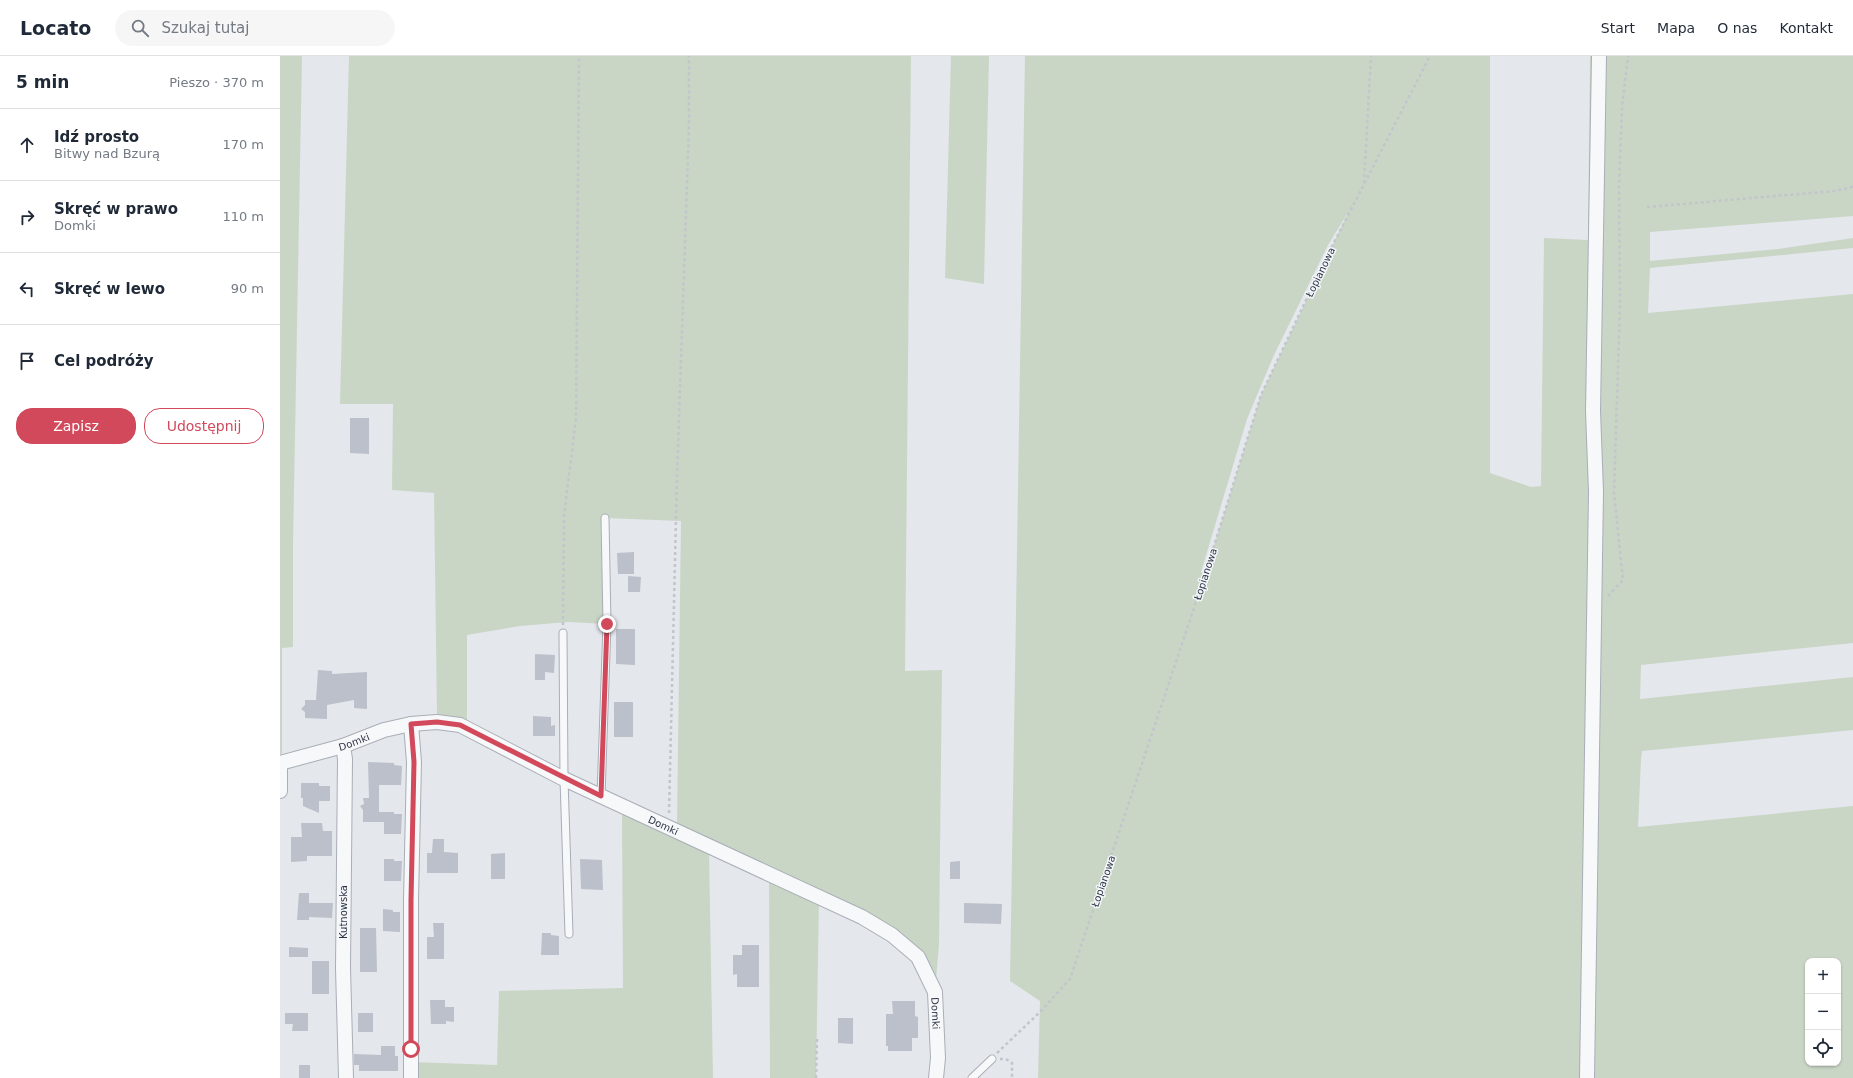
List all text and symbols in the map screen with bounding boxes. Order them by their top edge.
search box [115,10,395,46]
text: Locato [20,17,91,39]
icon: search [129,17,151,39]
text: Szukaj tutaj [161,19,249,37]
text: Start [1601,20,1635,36]
text: Mapa [1657,20,1695,36]
text: O nas [1717,20,1757,36]
text: Kontakt [1779,20,1833,36]
text: 5 min [16,72,69,92]
text: Pieszo · 370 m [169,75,264,90]
text: Idź prosto [54,128,139,146]
icon: ahead [16,134,38,156]
text: 170 m [222,137,264,152]
text: Bitwy nad Bzurą [54,146,160,161]
text: Skręć w prawo [54,200,178,218]
icon: right [16,206,38,228]
text: 110 m [222,209,264,224]
text: Domki [54,218,96,233]
street label: Łopianowa [1303,246,1337,300]
icon: left [16,278,38,300]
text: Skręć w lewo [54,280,165,298]
text: 90 m [231,281,264,296]
icon: arrive [16,350,38,372]
text: Cel podróży [54,352,154,370]
button: Zapisz [16,408,136,444]
button: Udostępnij [144,408,264,444]
street label: Łopianowa [1192,547,1219,602]
route end [598,615,616,633]
street label: Domki [338,731,371,753]
street label: Domki [646,814,680,837]
street label: Łopianowa [1089,854,1117,909]
street label: Kutnowska [338,885,349,939]
map controls [1805,958,1841,1066]
button: + [1805,958,1841,994]
button: − [1805,994,1841,1030]
street label: Domki [929,997,942,1030]
button: locate [1805,1030,1841,1066]
route start [402,1040,420,1058]

